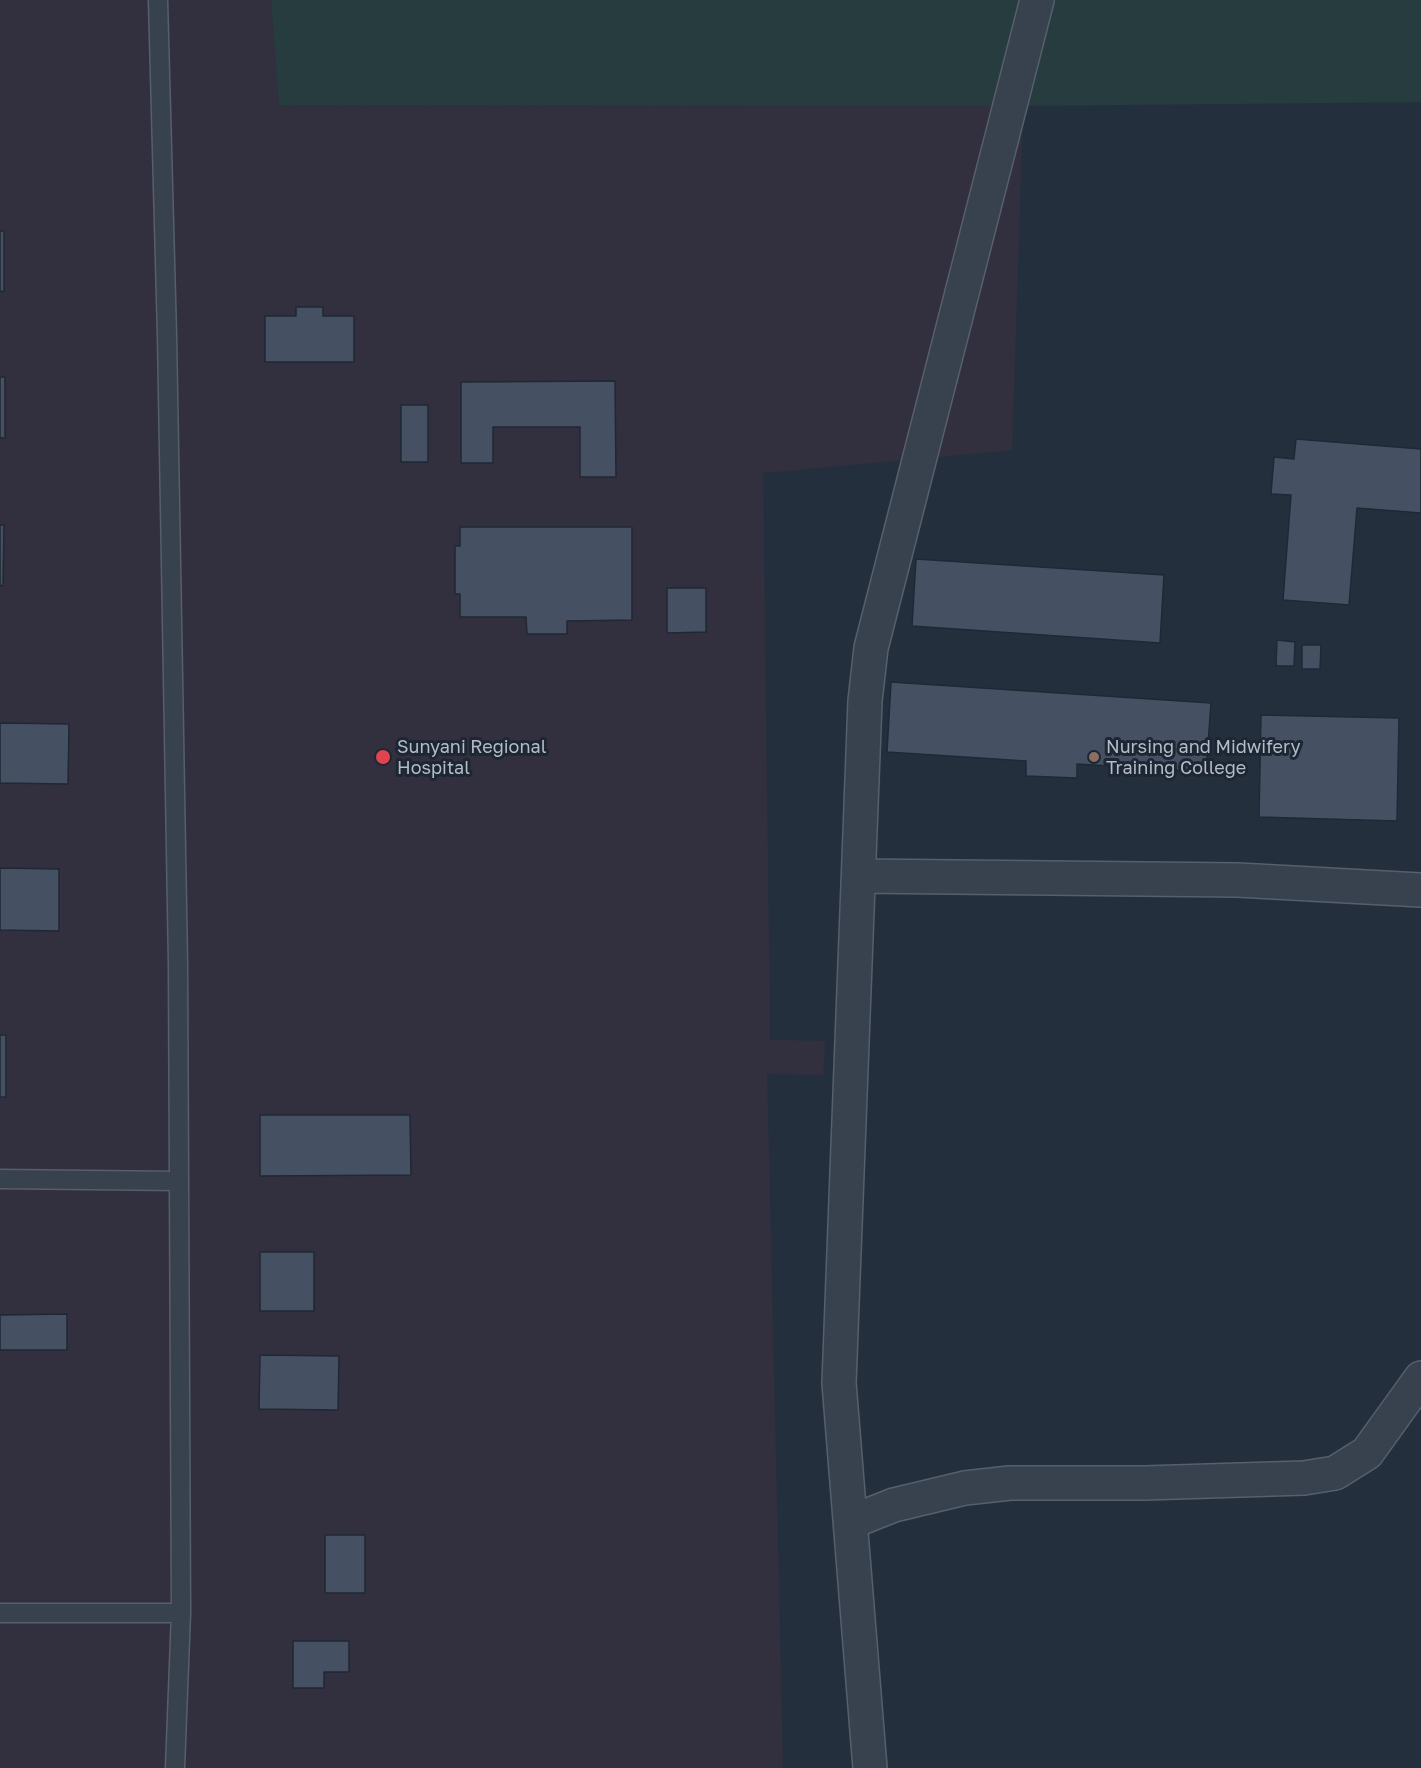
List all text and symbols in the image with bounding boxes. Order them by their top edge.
place label: Sunyani Regional Hospital [397,736,546,778]
place label: Nursing and Midwifery Training College [1106,736,1301,778]
marker: Sunyani Regional Hospital [374,748,392,766]
marker: Nursing and Midwifery Training College [1087,750,1101,764]

